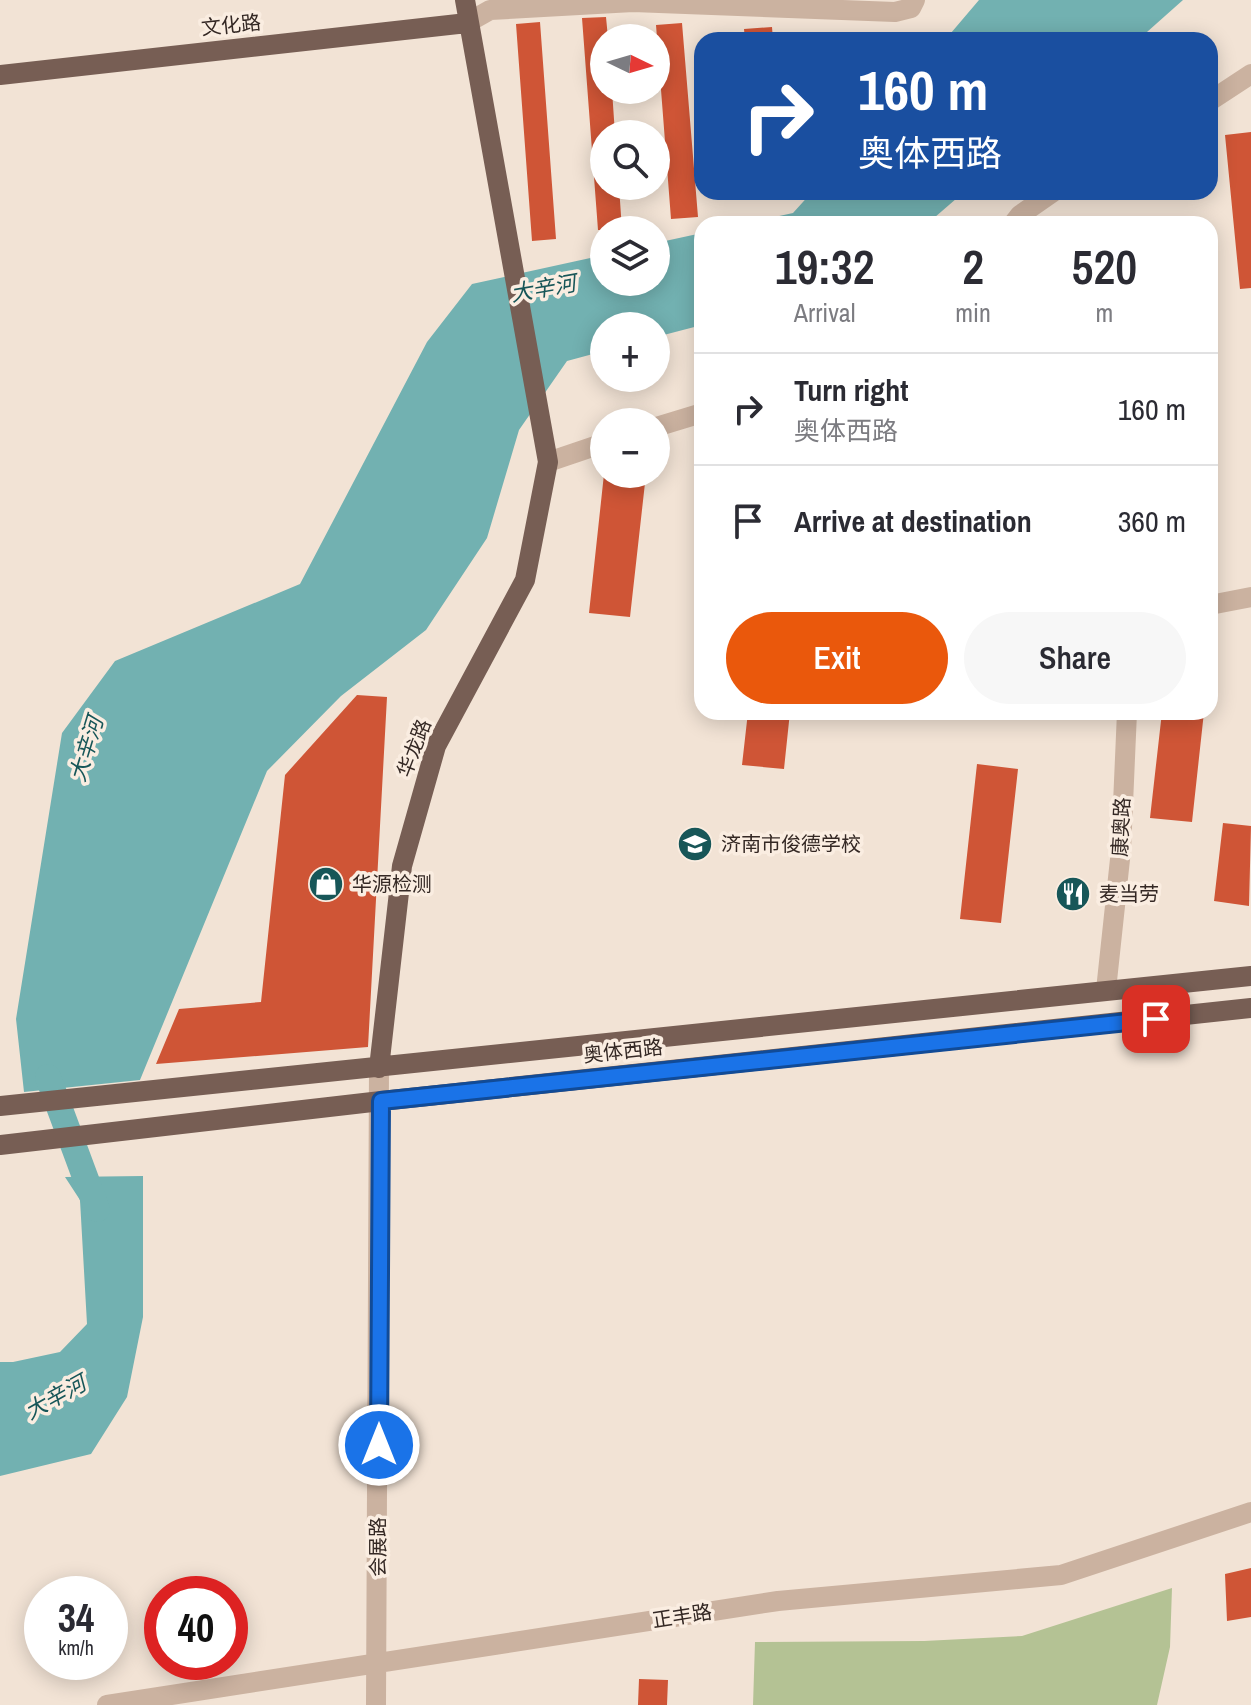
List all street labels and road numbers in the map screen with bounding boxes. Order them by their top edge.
street label: 文化路 [200,8,262,41]
street label: 华龙路 [390,715,437,781]
street label: 康奥路 [1105,796,1136,858]
street label: 奥体西路 [582,1033,664,1068]
street label: 会展路 [364,1517,391,1577]
street label: 正丰路 [650,1597,714,1634]

